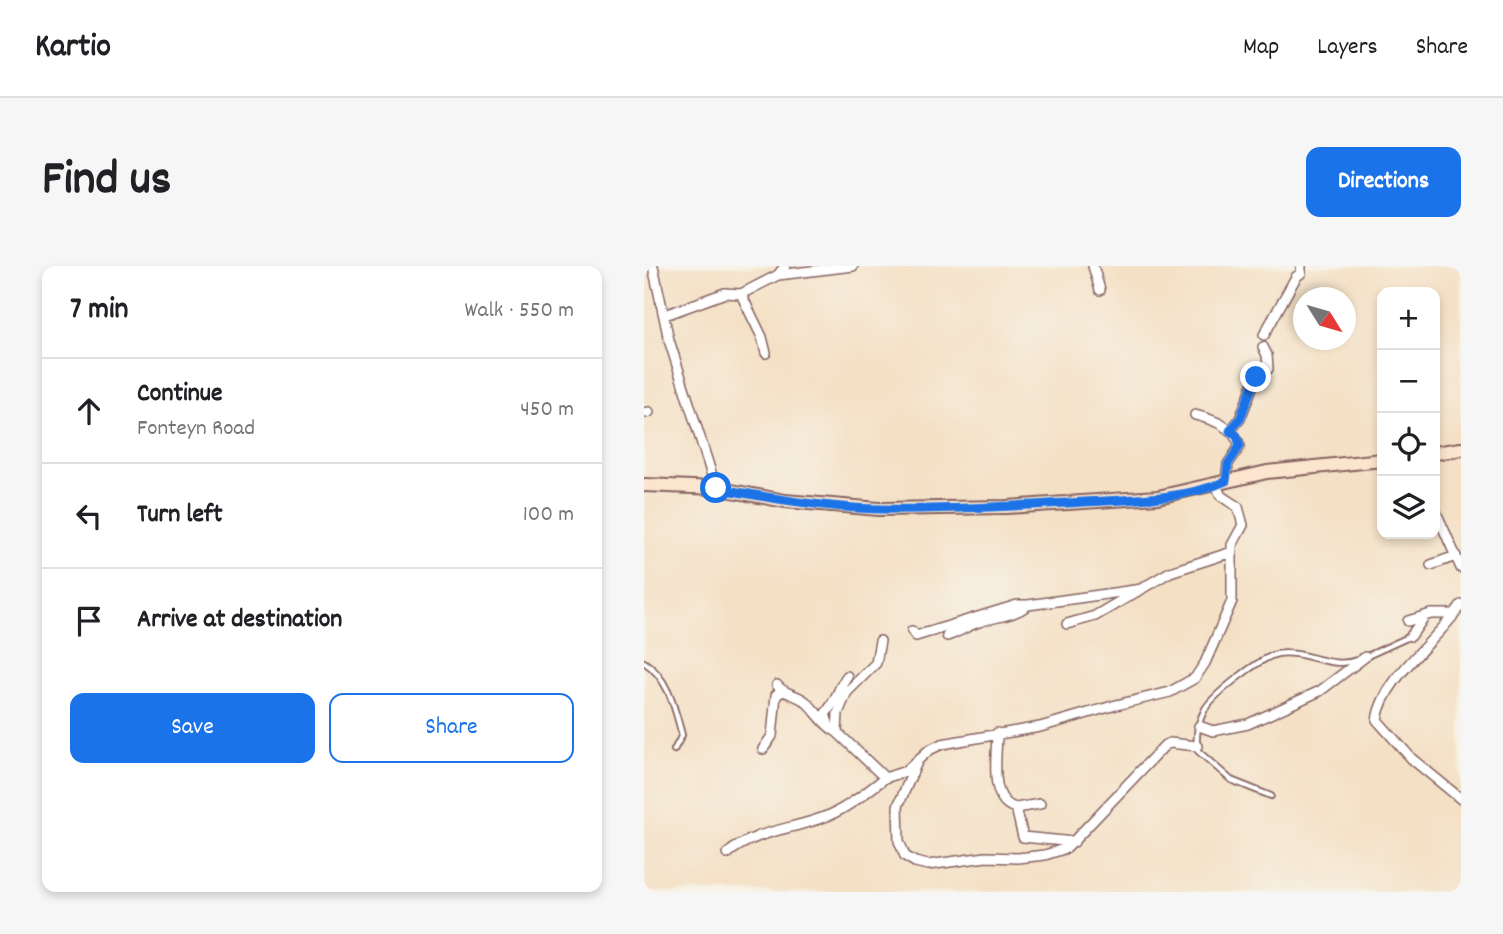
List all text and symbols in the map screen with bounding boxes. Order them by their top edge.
text: Kartio [35,25,111,72]
text: Map [1243,31,1279,65]
text: Layers [1317,31,1378,65]
text: Share [1416,31,1468,65]
text: Find us [42,147,171,217]
button: Directions [1306,147,1461,217]
north arrow [1293,287,1356,350]
map controls [1377,287,1440,539]
button: + [1377,287,1440,350]
text: 7 min [70,290,128,333]
text: Walk · 550 m [464,295,574,328]
button: − [1377,350,1440,413]
route end [1240,361,1271,392]
text: Continue [137,376,222,413]
icon: ahead [70,392,108,430]
text: 450 m [520,394,574,427]
text: Fonteyn Road [137,413,255,446]
button: locate [1377,413,1440,476]
route start [700,472,731,503]
button: layers [1377,476,1440,539]
icon: left [70,497,108,535]
text: Turn left [137,497,223,534]
text: 100 m [523,499,574,532]
icon: arrive [70,602,108,640]
text: Arrive at destination [137,602,342,639]
button: Save [70,693,315,763]
button: Share [329,693,574,763]

